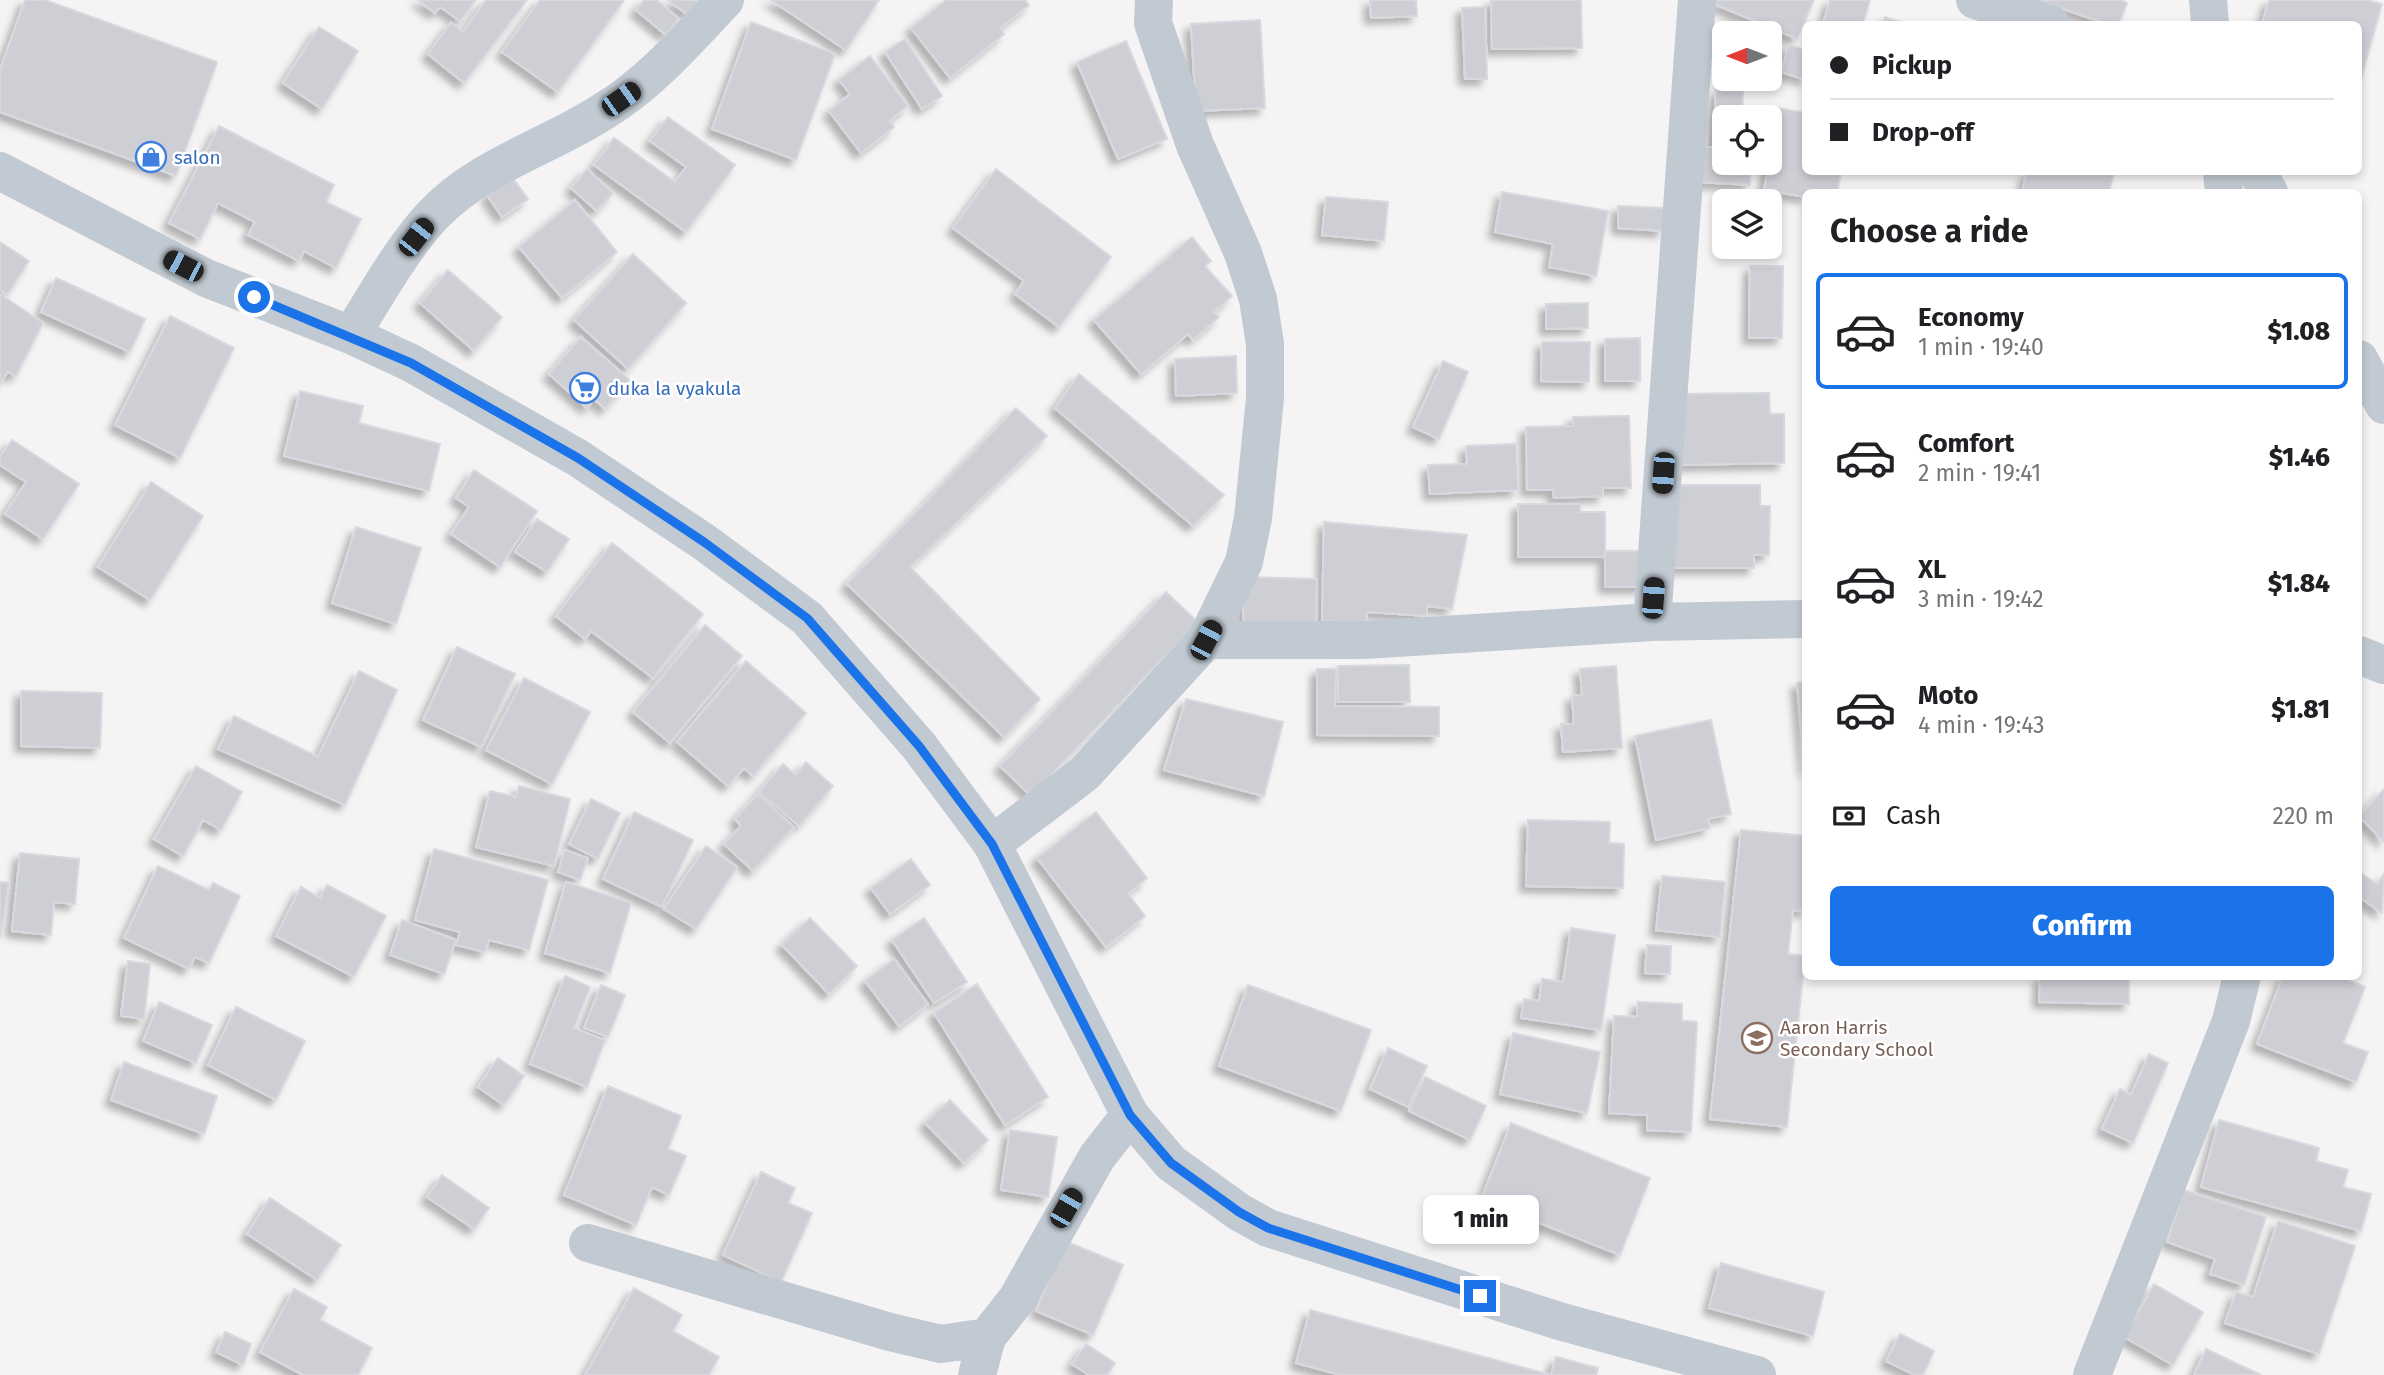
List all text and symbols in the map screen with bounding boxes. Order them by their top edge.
north arrow [1712,21,1782,91]
map controls [1712,21,1782,259]
text: Pickup [1872,50,1952,81]
car [598,78,645,120]
button: locate [1712,105,1782,175]
text: Drop-off [1872,117,1974,148]
shop icon: salon [134,140,168,174]
place label: salon [174,146,221,169]
button: layers [1712,189,1782,259]
text: Choose a ride [1830,212,2028,250]
car [395,214,438,260]
car [160,247,207,285]
route start [238,281,270,313]
icon: car [1834,300,1897,363]
text: Economy [1918,302,2024,333]
text: $1.08 [2268,316,2330,347]
text: 1 min · 19:40 [1918,333,2044,361]
supermarket icon: duka la vyakula [568,371,602,405]
place label: duka la vyakula [608,377,741,400]
icon: car [1834,426,1897,489]
text: Comfort [1918,428,2014,459]
text: $1.46 [2269,442,2330,473]
car [1652,451,1675,495]
text: 2 min · 19:41 [1918,459,2041,487]
icon: car [1834,552,1897,615]
text: XL [1918,554,1946,585]
text: $1.84 [2268,568,2330,599]
car [1642,576,1665,620]
text: 3 min · 19:42 [1918,585,2044,613]
car [1187,617,1226,663]
icon: car [1834,678,1897,741]
text: Moto [1918,680,1978,711]
text: $1.81 [2271,694,2330,725]
text: 4 min · 19:43 [1918,711,2044,739]
icon: cash [1830,797,1868,835]
text: Cash [1886,800,1942,831]
text: 220 m [2273,802,2334,830]
button: Confirm [1830,886,2334,966]
place label: Aaron Harris Secondary School [1780,1016,1934,1061]
school or university icon: Aaron Harris Secondary School [1740,1021,1774,1055]
car [1047,1185,1086,1231]
callout: 1 min [1422,1194,1538,1244]
text: 1 min [1453,1205,1509,1233]
route end [1464,1280,1496,1312]

